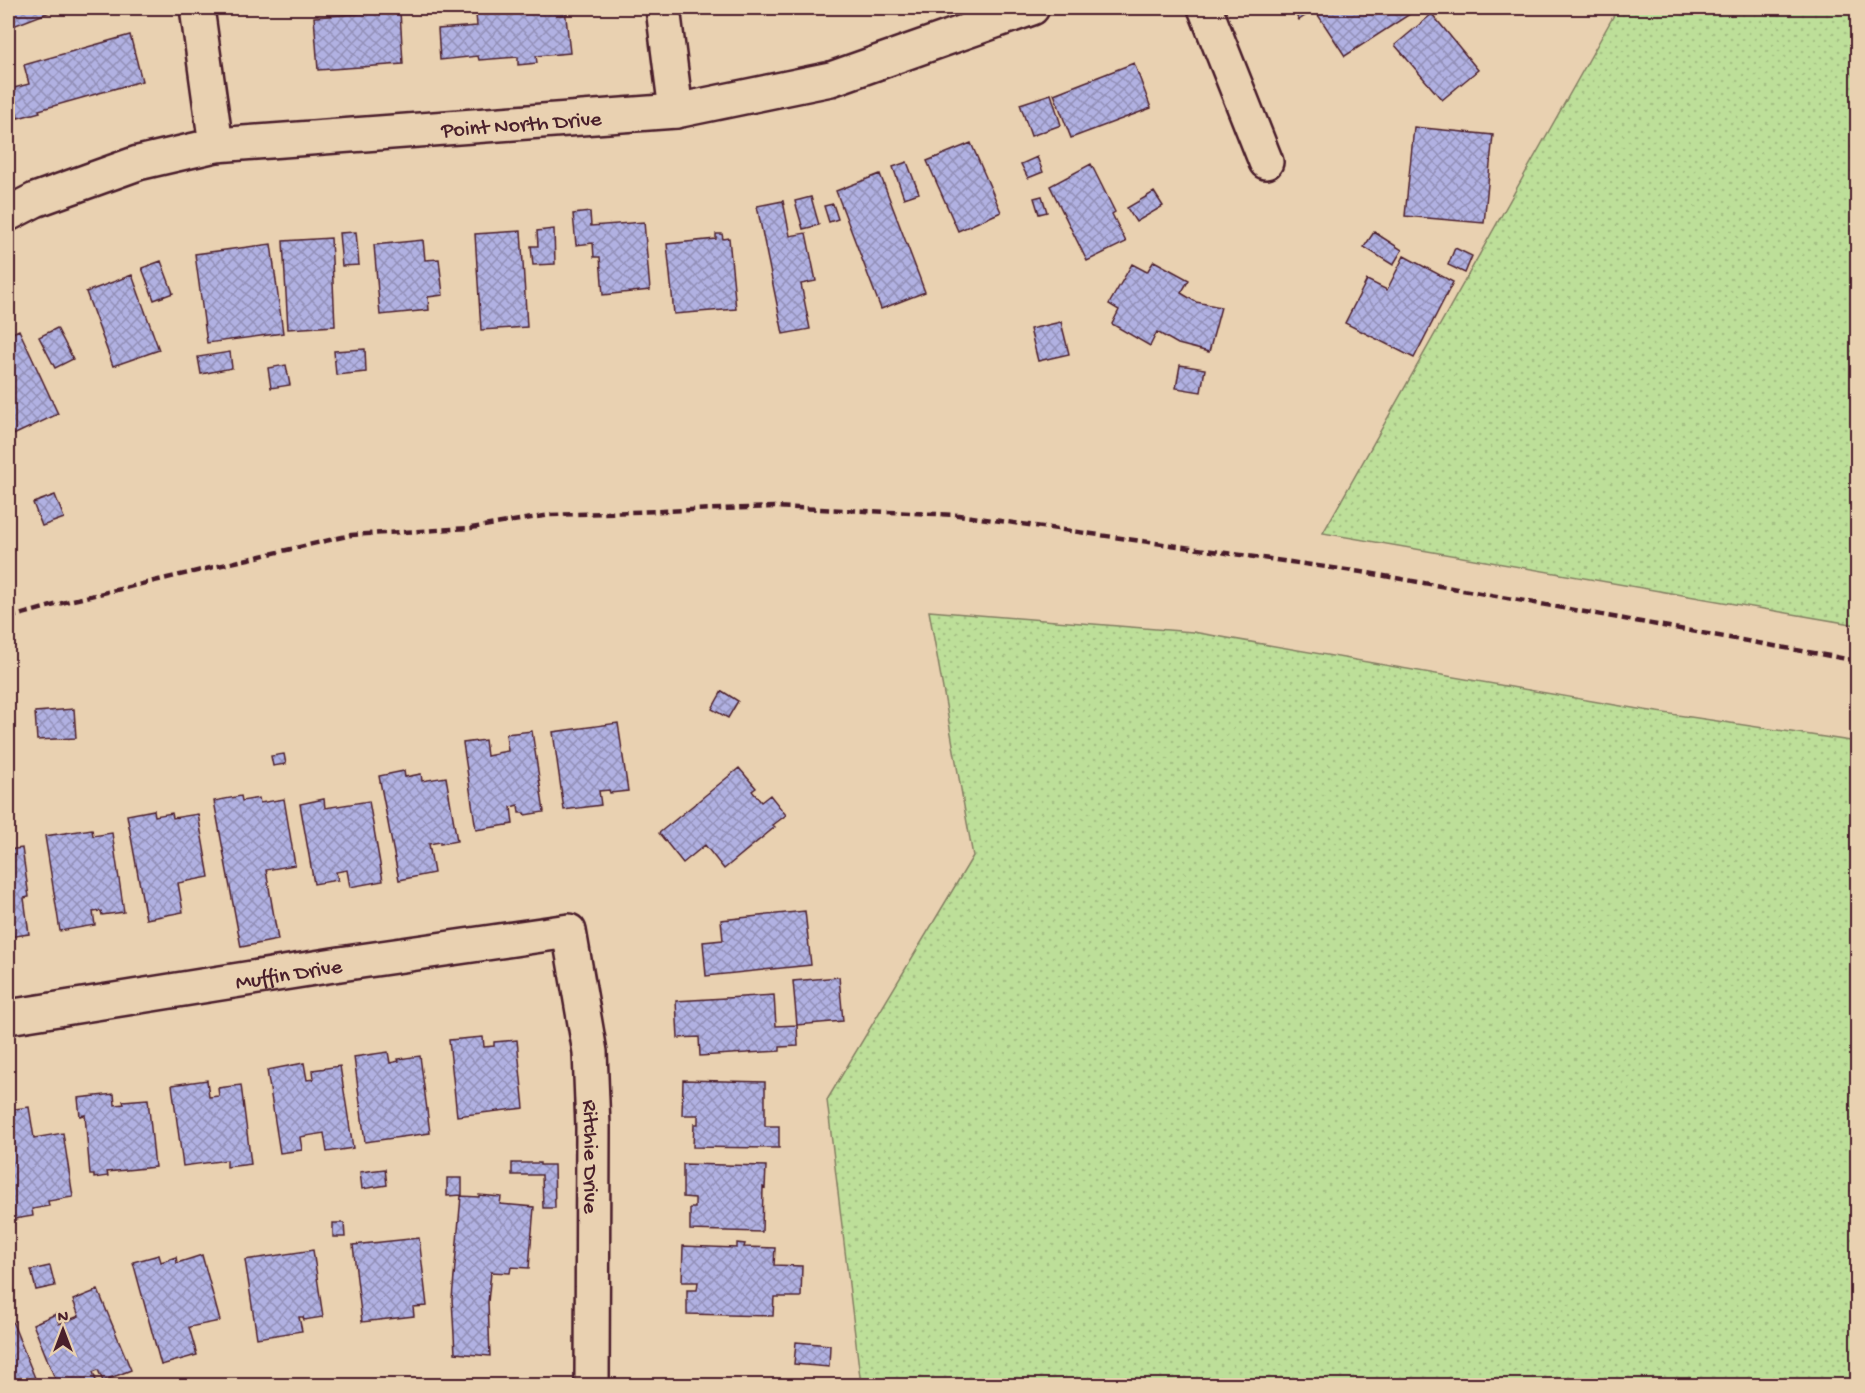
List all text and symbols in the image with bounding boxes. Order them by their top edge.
street label: Point North Drive [440,107,603,145]
street label: Muffin Drive [234,955,345,997]
street label: Ritchie Drive [575,1099,602,1214]
north arrow [33,1300,93,1360]
text: N [58,1309,69,1328]

